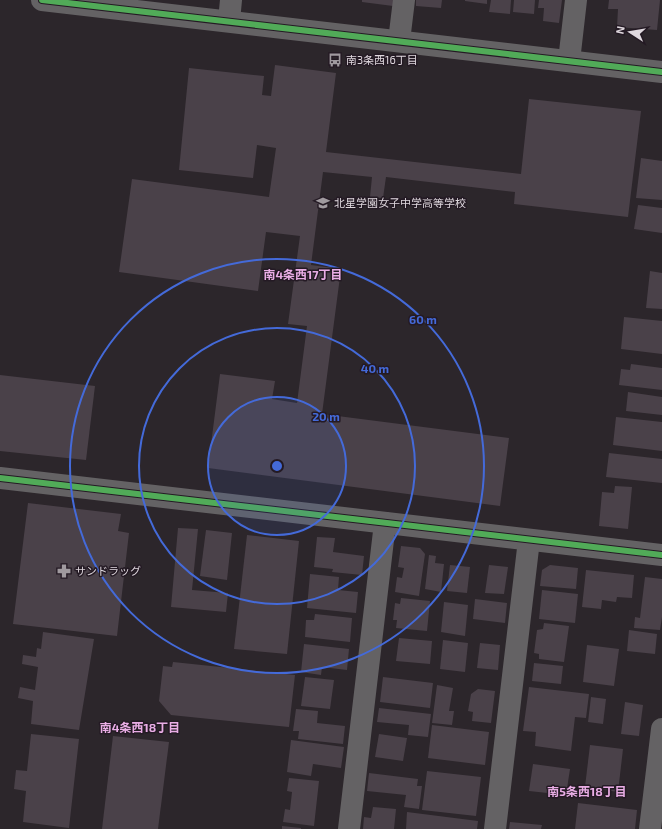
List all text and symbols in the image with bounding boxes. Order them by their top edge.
north arrow [610,12,650,52]
text: N [613,25,627,35]
bus stop icon: 南3条西16丁目 [327,52,343,68]
place label: 南3条西16丁目 [346,53,418,66]
school or university icon: 北星学園女子中学高等学校 [315,195,331,211]
place label: 北星学園女子中学高等学校 [334,196,466,209]
district label: 南4条西17丁目 [263,267,343,281]
text: 60 m [409,312,437,326]
text: 40 m [361,361,389,375]
text: 20 m [312,409,340,423]
centre of rings [270,459,284,473]
pharmacy icon: サンドラッグ [56,563,72,579]
place label: サンドラッグ [75,564,141,577]
district label: 南4条西18丁目 [100,720,180,734]
district label: 南5条西18丁目 [547,784,627,798]

